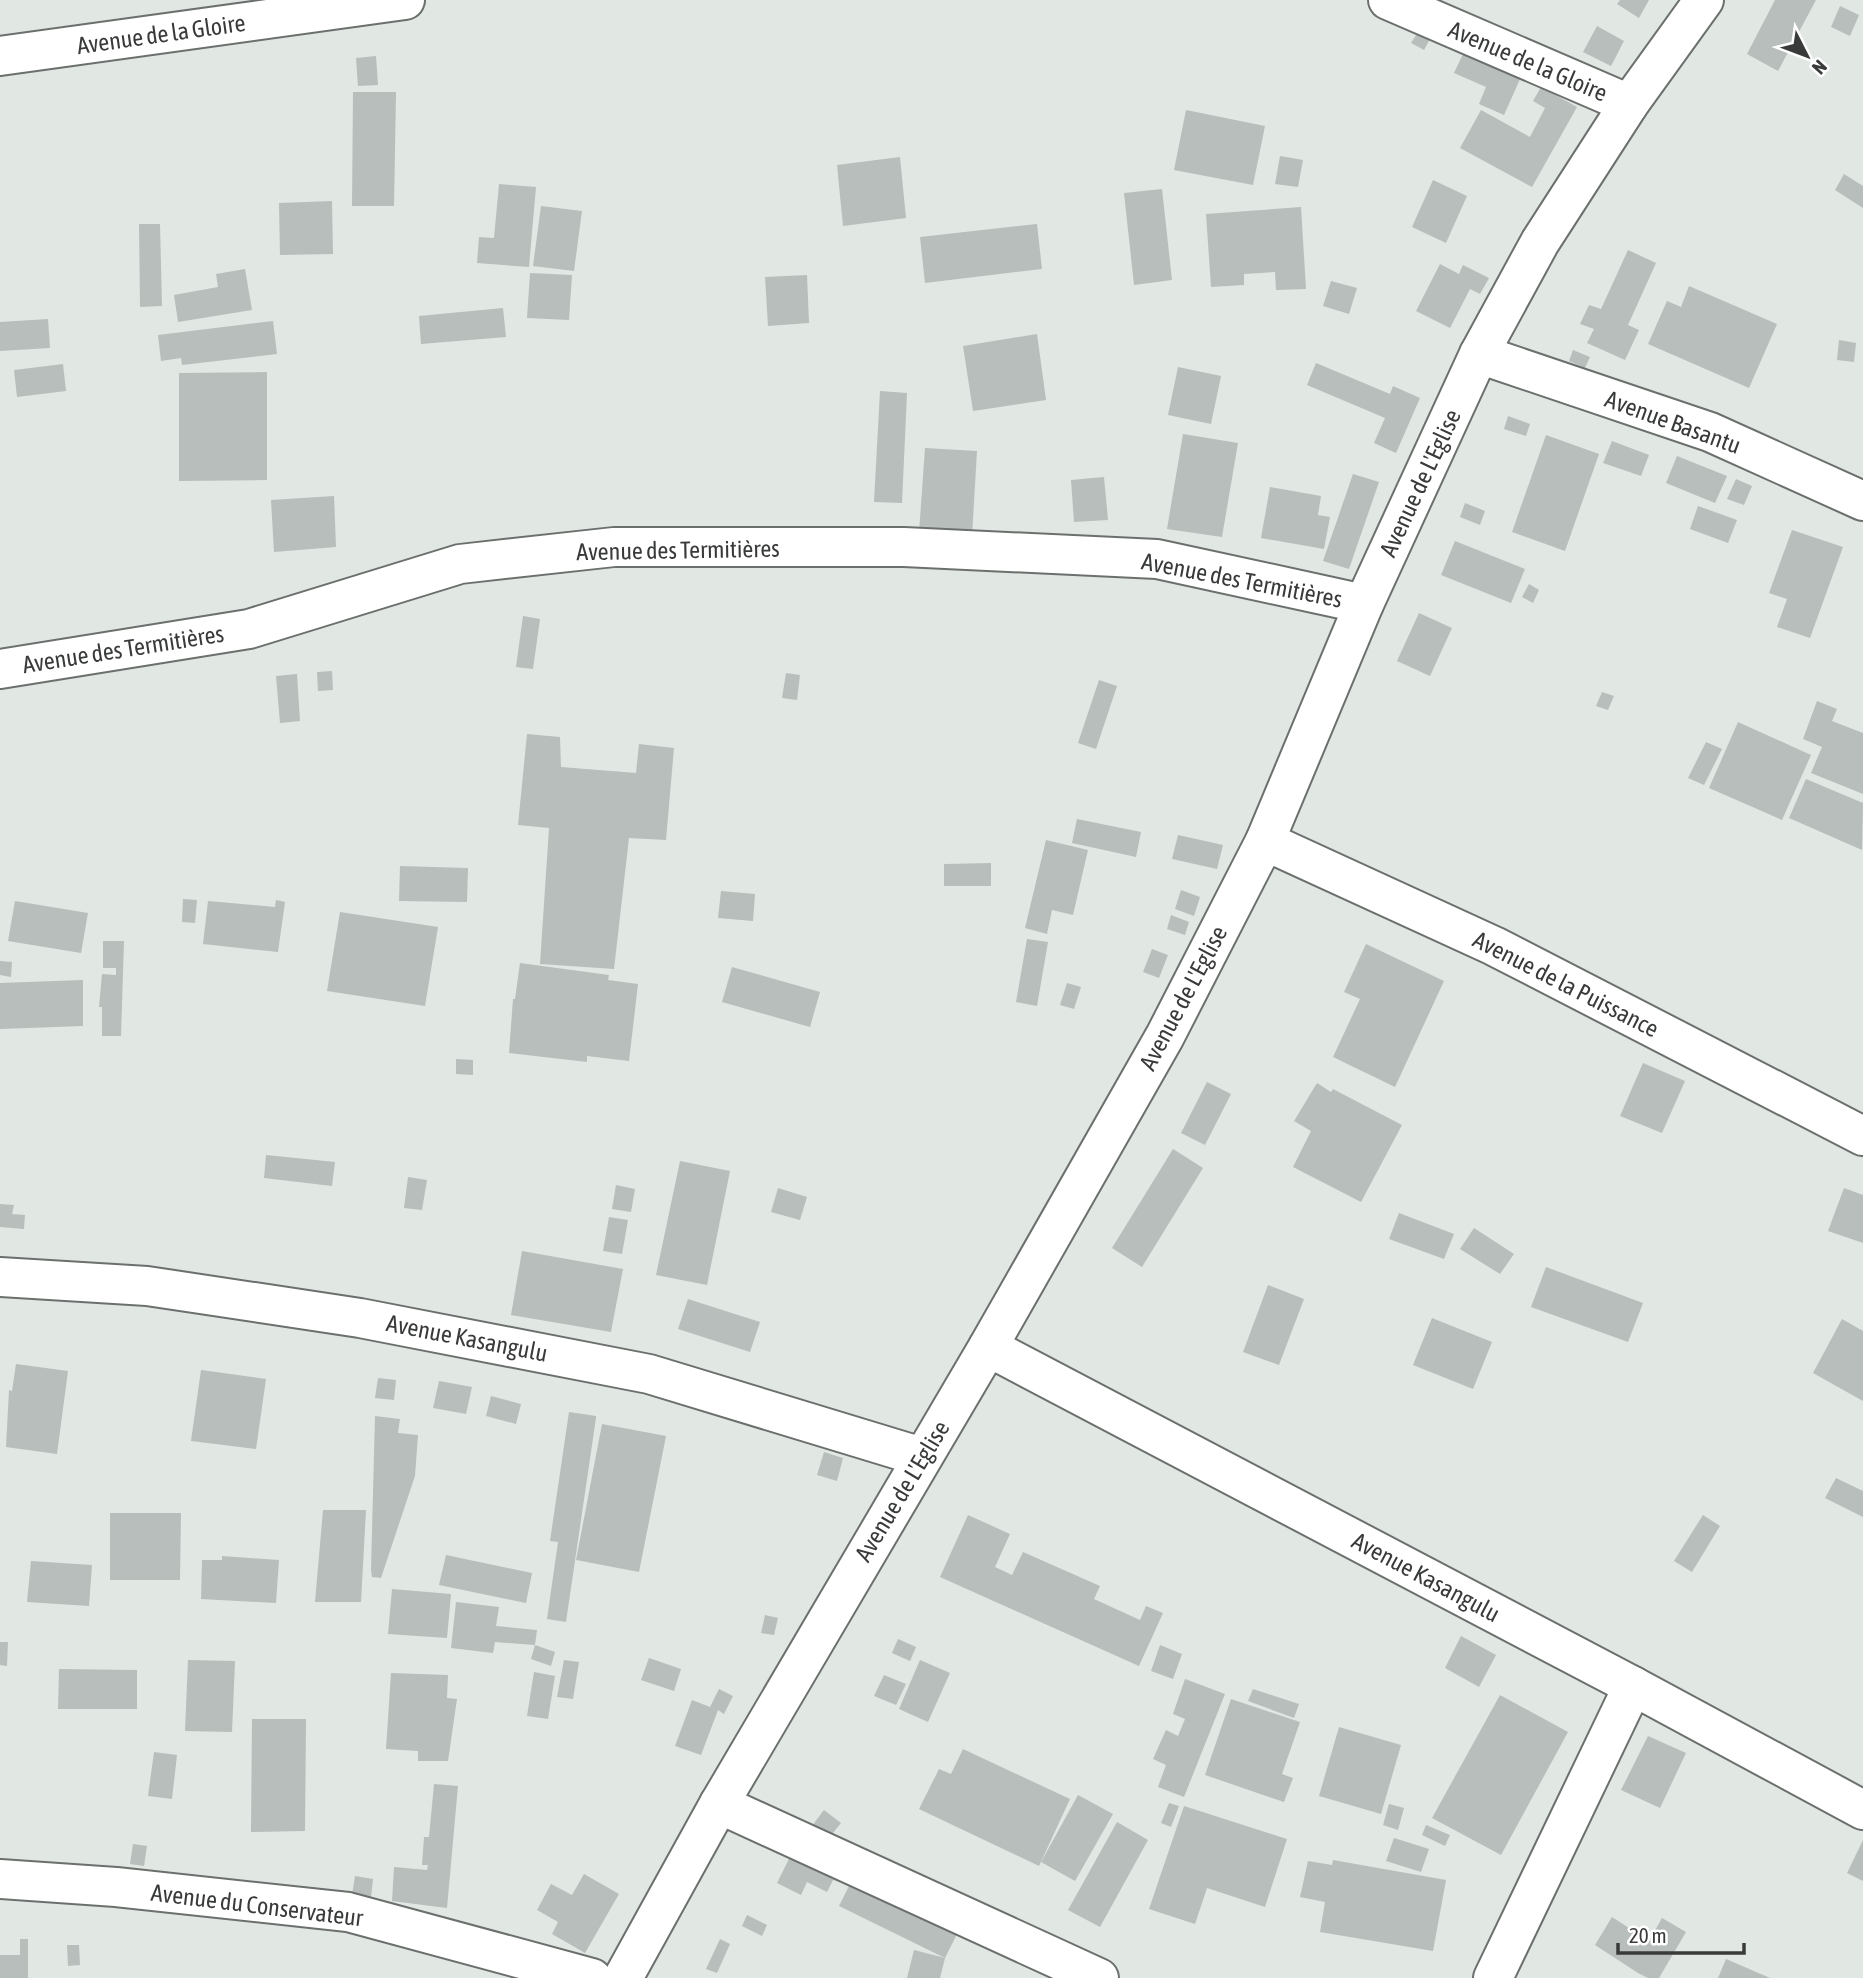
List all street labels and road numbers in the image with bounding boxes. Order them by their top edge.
street label: Avenue de la Gloire [75,9,247,59]
street label: Avenue de la Gloire [1445,15,1611,107]
street label: Avenue Basantu [1602,385,1744,459]
street label: Avenue de L'Eglise [1374,405,1466,561]
street label: Avenue des Termitières [576,535,780,565]
street label: Avenue des Termitières [1140,547,1344,613]
street label: Avenue des Termitières [20,620,226,678]
street label: Avenue de L'Eglise [1134,921,1232,1075]
street label: Avenue de la Puissance [1469,926,1663,1042]
street label: Avenue Kasangulu [384,1309,550,1367]
street label: Avenue de L'Eglise [849,1416,955,1566]
street label: Avenue Kasangulu [1348,1527,1504,1627]
street label: Avenue du Conservateur [150,1879,365,1932]

